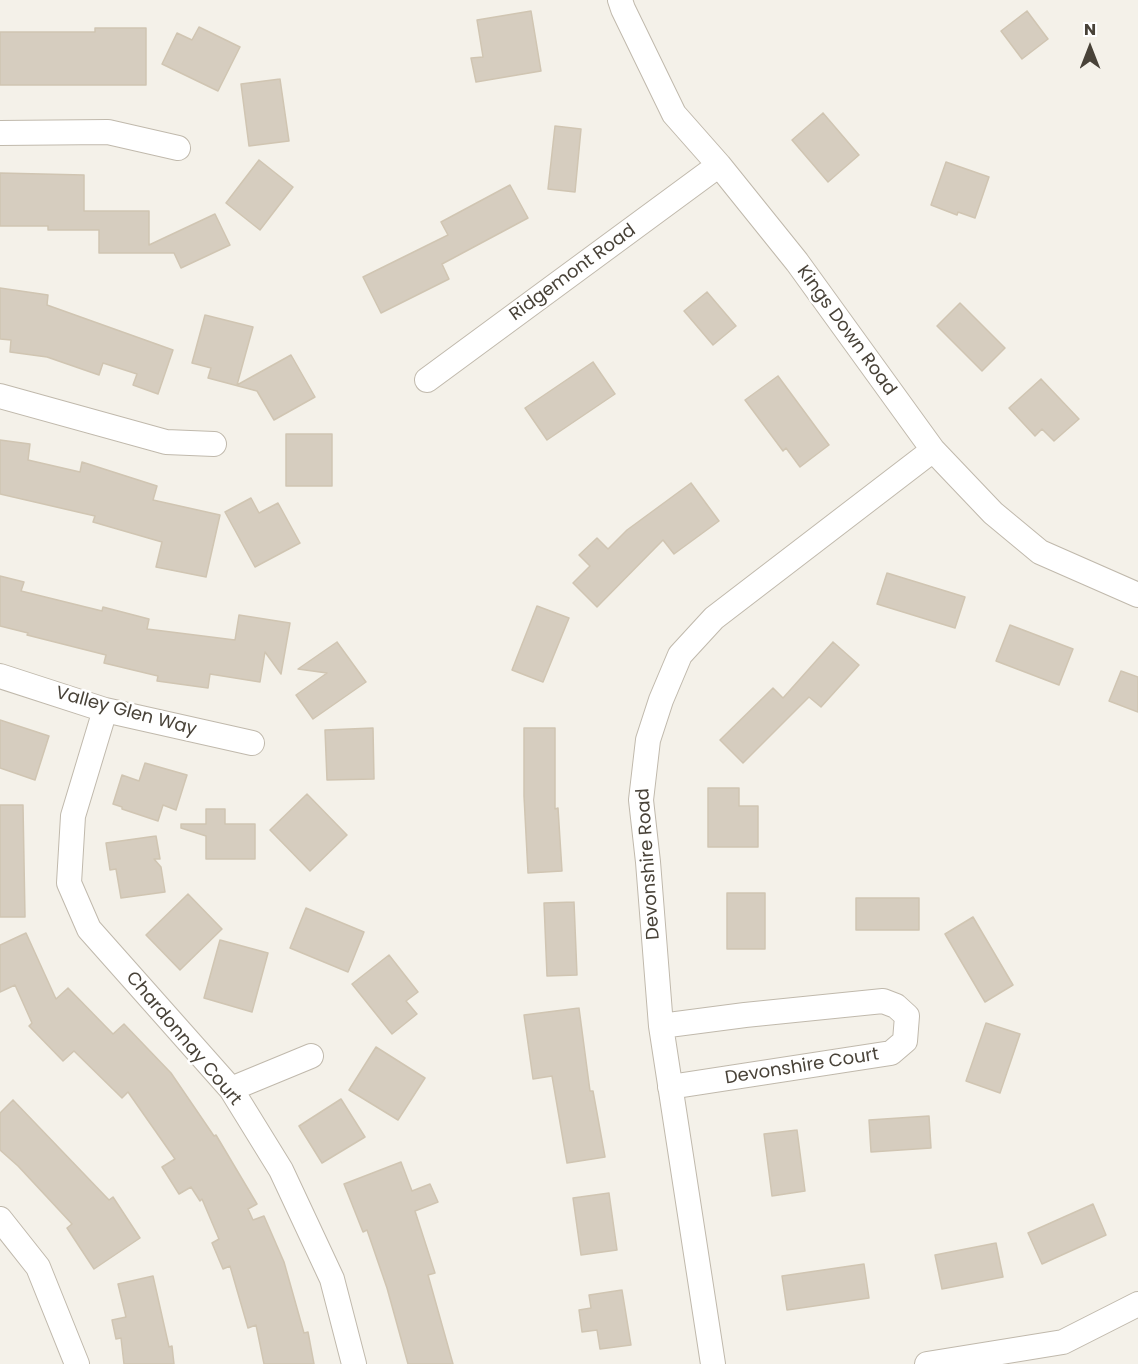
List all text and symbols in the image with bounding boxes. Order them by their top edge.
north arrow [1060,18,1120,78]
text: N [1084,18,1096,41]
street label: Ridgemont Road [506,220,640,326]
street label: Kings Down Road [792,262,900,400]
street label: Valley Glen Way [53,683,199,741]
street label: Devonshire Road [633,788,665,940]
street label: Chardonnay Court [121,968,245,1110]
street label: Devonshire Court [724,1044,880,1090]

